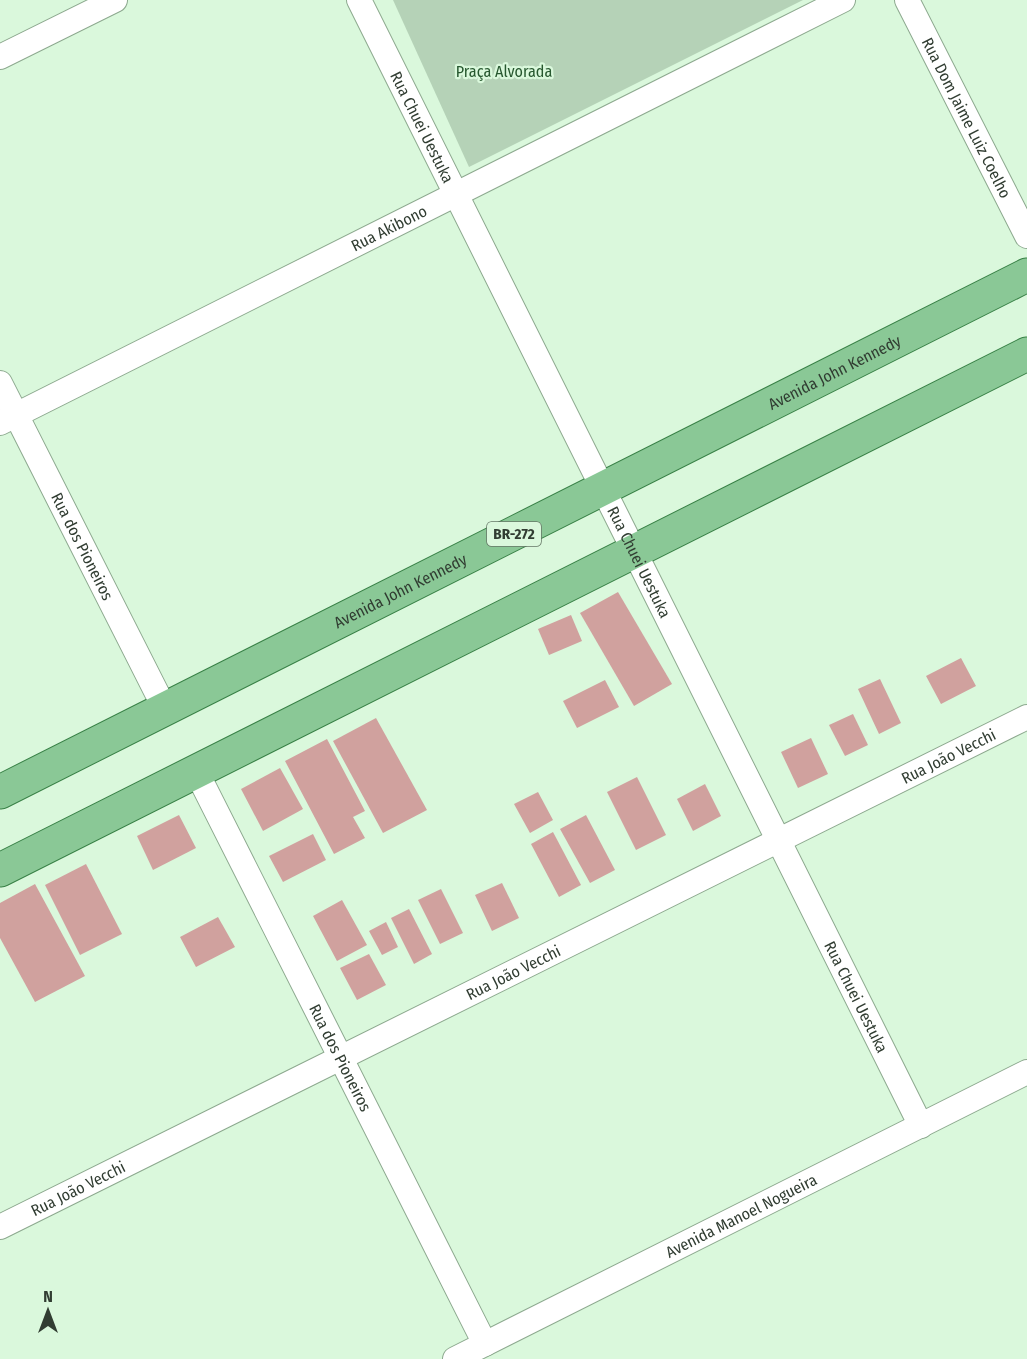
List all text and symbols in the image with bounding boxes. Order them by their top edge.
street label: Rua Dom Jaime Luiz Coelho [918,35,1015,201]
park label: Praça Alvorada [456,62,552,81]
street label: Rua Chuei Uestuka [386,68,458,186]
street label: Rua Akibono [348,201,430,255]
street label: Avenida John Kennedy [765,331,905,414]
street label: Rua dos Pioneiros [47,490,117,604]
street label: Rua Chuei Uestuka [603,503,675,621]
road number: BR-272 [487,522,541,546]
street label: Avenida John Kennedy [331,549,471,632]
street label: Rua João Vecchi [898,725,999,788]
street label: Rua Chuei Uestuka [820,938,892,1056]
street label: Rua João Vecchi [463,941,564,1004]
street label: Rua dos Pioneiros [305,1001,375,1115]
street label: Rua João Vecchi [28,1157,128,1220]
street label: Avenida Manoel Nogueira [662,1170,820,1262]
north arrow [18,1281,78,1341]
text: N [43,1287,53,1306]

